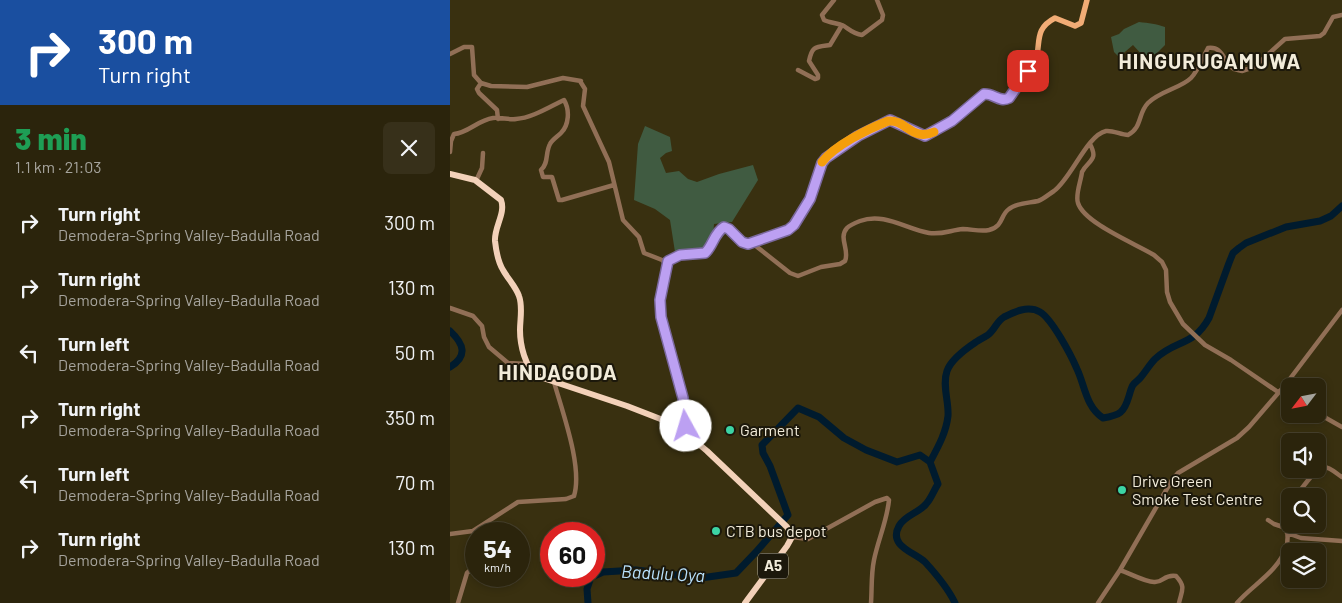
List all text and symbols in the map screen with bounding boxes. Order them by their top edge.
text: 300 m [98,19,193,61]
icon: right [15,20,80,85]
district label: HINGURUGAMUWA [1119,48,1301,73]
pin [1007,50,1049,92]
icon: arrive [1014,57,1042,85]
text: Turn right [98,61,191,87]
text: 3 min [15,120,87,156]
button: close [383,122,435,174]
text: 1.1 km · 21:03 [15,157,102,176]
text: Turn right [58,202,140,225]
icon: right [15,209,43,237]
text: 300 m [384,211,435,234]
text: Demodera-Spring Valley-Badulla Road [58,225,320,244]
text: Turn right [58,267,140,290]
icon: right [15,274,43,302]
text: 130 m [388,276,435,299]
text: Demodera-Spring Valley-Badulla Road [58,290,320,309]
text: Turn left [58,332,129,355]
icon: left [15,339,43,367]
text: 50 m [395,341,435,364]
text: Demodera-Spring Valley-Badulla Road [58,355,320,374]
district label: HINDAGODA [498,359,618,384]
north arrow [1281,378,1326,422]
map controls [1281,378,1326,588]
text: Turn right [58,397,140,420]
position arrow [659,399,711,451]
icon: right [15,404,43,432]
text: 350 m [385,406,435,429]
text: Demodera-Spring Valley-Badulla Road [58,420,320,439]
place label: Garment [740,420,800,439]
marker: Garment [724,424,736,436]
button: sound [1281,433,1326,478]
text: Turn left [58,462,129,485]
icon: left [15,469,43,497]
text: 70 m [396,471,435,494]
place label: Drive Green Smoke Test Centre [1132,471,1263,508]
marker: Drive Green Smoke Test Centre [1116,484,1128,496]
text: Demodera-Spring Valley-Badulla Road [58,485,320,504]
button: search [1281,488,1326,533]
place label: CTB bus depot [726,521,827,540]
speed limit sign: 60 [540,522,605,587]
marker: CTB bus depot [710,525,722,537]
text: Turn right [58,527,140,550]
text: 54 [483,533,512,563]
icon: right [15,534,43,562]
text: 130 m [388,536,435,559]
button: layers [1281,543,1326,588]
text: Demodera-Spring Valley-Badulla Road [58,550,320,569]
road number: A5 [758,554,788,578]
text: km/h [484,560,511,574]
water label: Badulu Oya [621,560,706,586]

